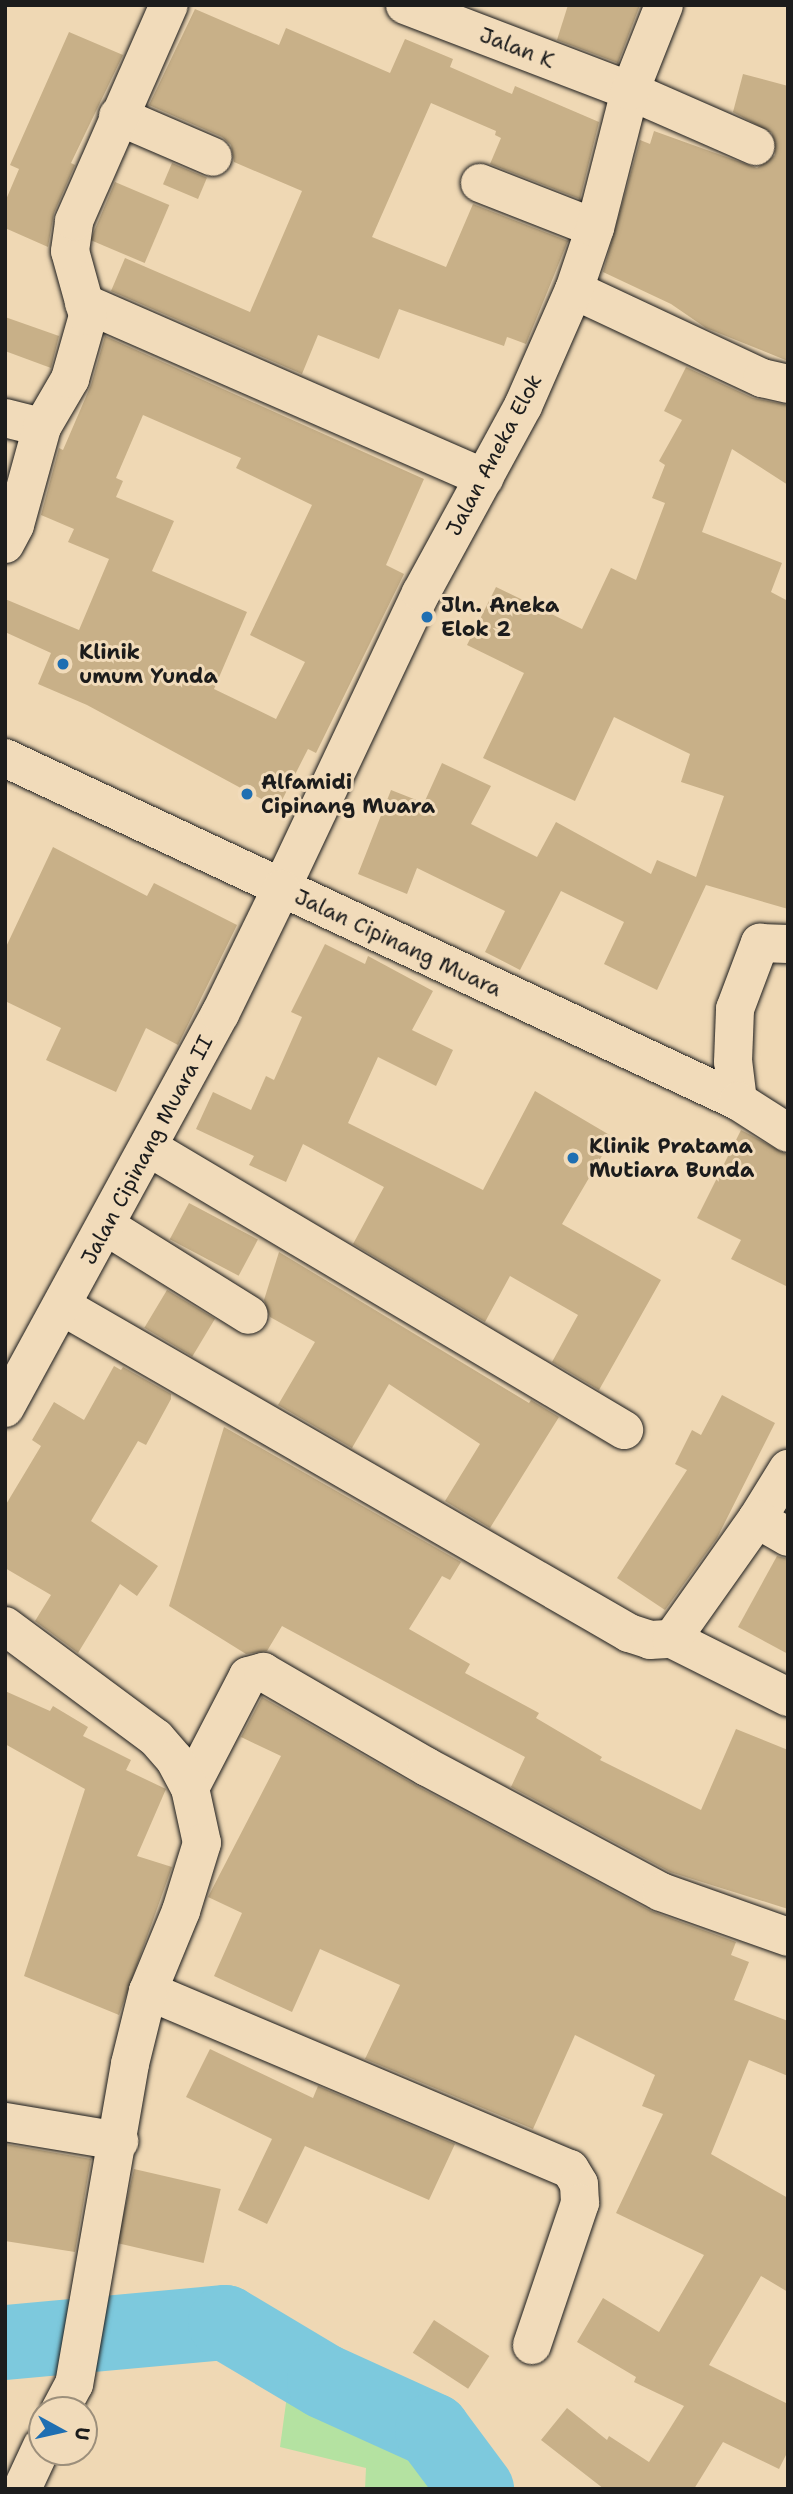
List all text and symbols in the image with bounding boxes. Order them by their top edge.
street label: Jalan K [476,22,558,74]
street label: Jalan Aneka Elok [441,370,547,540]
place label: Jln. Aneka Elok 2 [441,592,559,642]
marker: Jln. Aneka Elok 2 [419,609,435,625]
place label: Klinik umum Yunda [79,639,218,689]
marker: Klinik umum Yunda [53,654,73,674]
place label: Alfamidi Cipinang Muara [261,769,435,819]
marker: Alfamidi Cipinang Muara [239,786,255,802]
street label: Jalan Cipinang Muara [291,884,505,1002]
street label: Jalan Cipinang Muara II [76,1031,218,1269]
place label: Klinik Pratama Mutiara Bunda [589,1133,754,1183]
marker: Klinik Pratama Mutiara Bunda [563,1148,583,1168]
north arrow [28,2396,98,2466]
text: U [69,2426,96,2442]

